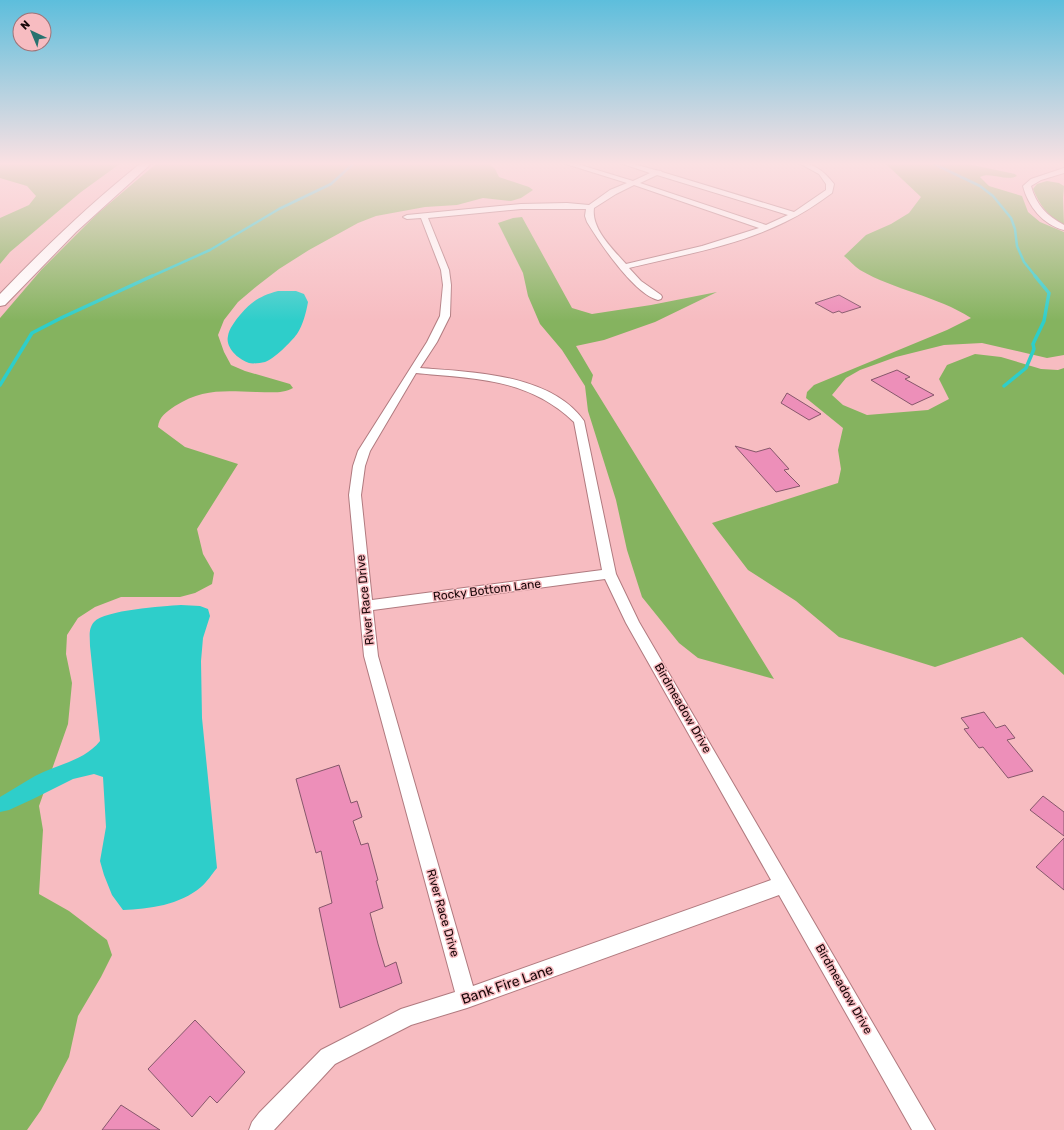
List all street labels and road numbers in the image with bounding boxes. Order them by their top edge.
street label: River Race Drive [353,554,377,646]
street label: Rocky Bottom Lane [432,576,542,604]
street label: Birdmeadow Drive [652,661,715,756]
street label: River Race Drive [424,867,462,959]
street label: Birdmeadow Drive [813,942,876,1037]
street label: Bank Fire Lane [459,961,555,1008]

